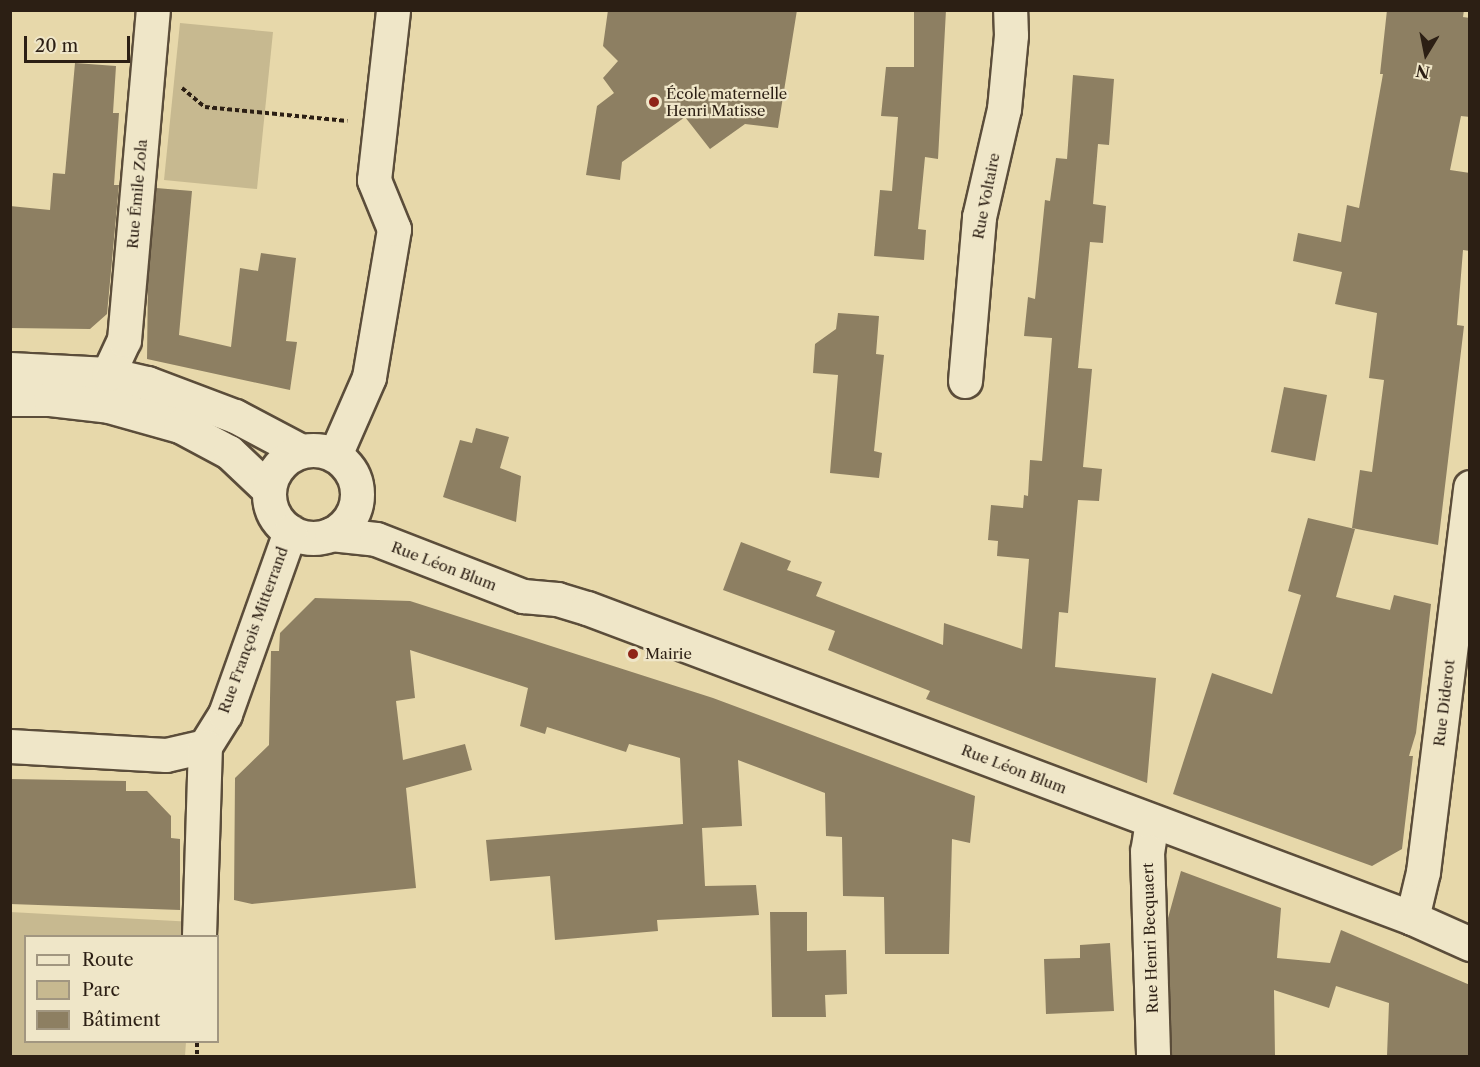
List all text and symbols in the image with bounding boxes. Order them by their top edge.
scale bar [27,24,134,62]
north arrow [1396,24,1456,84]
text: 20 m [35,35,78,57]
text: N [1414,61,1431,83]
place label: École maternelle Henri Matisse [666,84,787,119]
marker: École maternelle Henri Matisse [647,95,661,109]
street label: Rue Émile Zola [123,138,151,250]
street label: Rue Voltaire [969,151,1003,241]
street label: Rue Léon Blum [389,538,499,594]
street label: Rue François Mitterrand [214,544,292,716]
place label: Mairie [645,645,692,663]
marker: Mairie [626,647,640,661]
street label: Rue Diderot [1430,658,1458,748]
street label: Rue Léon Blum [959,741,1069,797]
street label: Rue Henri Becquaert [1138,862,1162,1014]
legend [24,935,219,1043]
text: Route [82,949,134,971]
text: Parc [82,979,120,1001]
text: Bâtiment [82,1009,160,1031]

